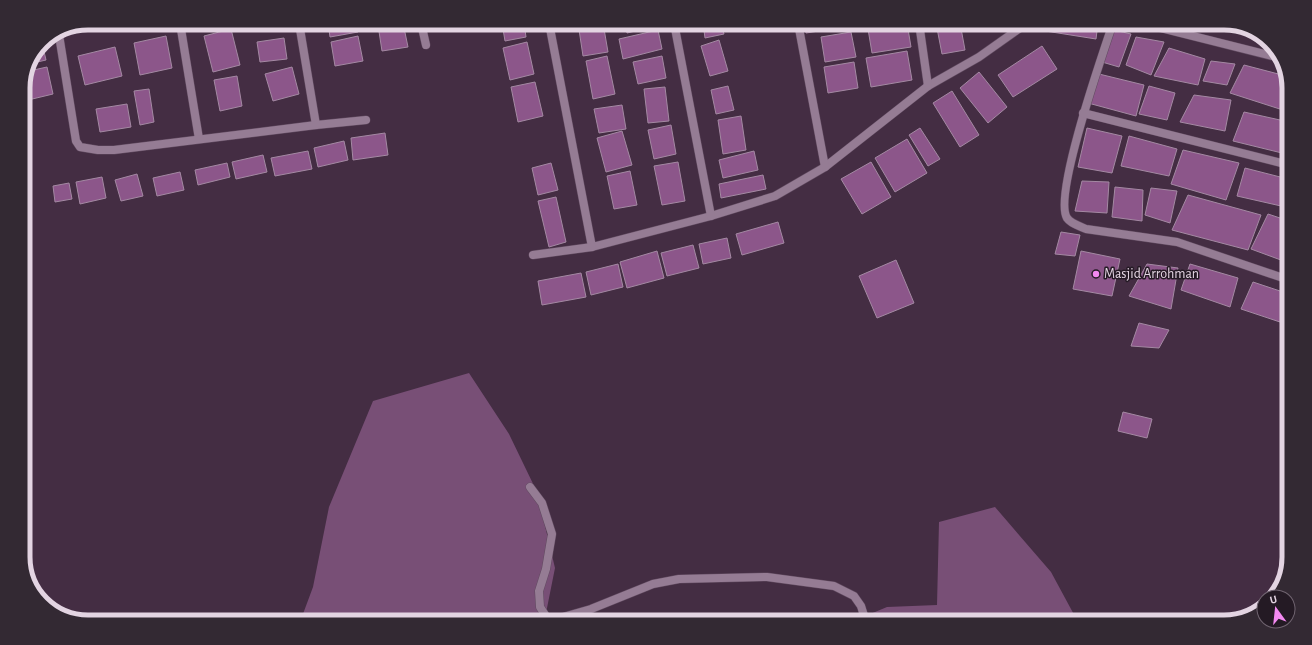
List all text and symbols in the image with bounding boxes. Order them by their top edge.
place label: Masjid Arrohman [1104,267,1199,281]
marker: Masjid Arrohman [1091,269,1101,279]
north arrow [1256,589,1296,629]
text: U [1269,594,1278,606]

